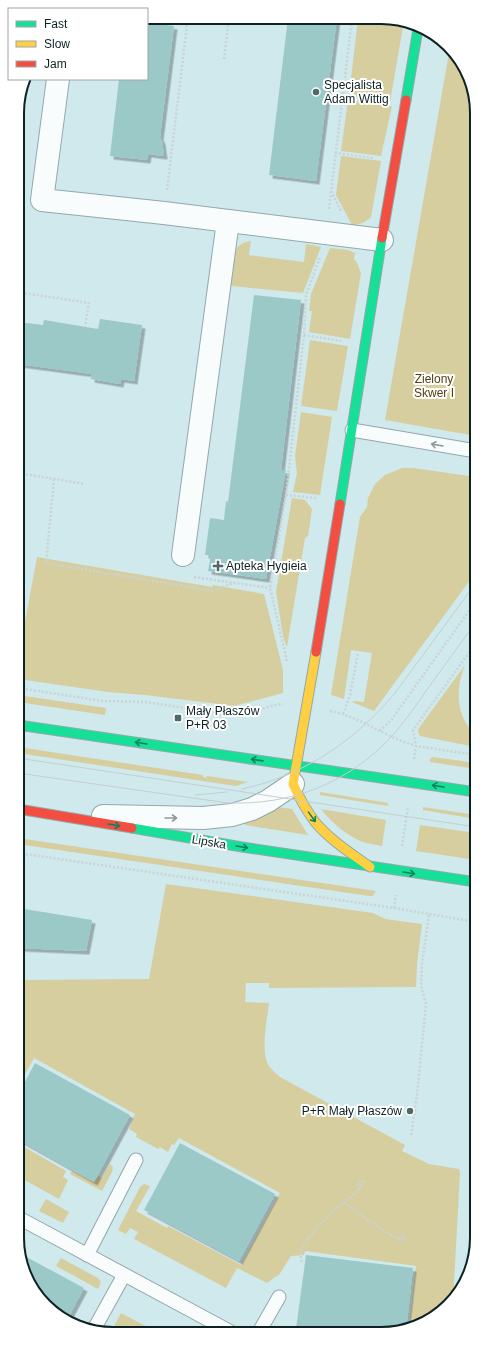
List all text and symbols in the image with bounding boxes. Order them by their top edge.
legend [8,8,148,80]
text: Fast [44,17,68,31]
text: Slow [44,37,70,51]
text: Jam [44,57,67,71]
place label: Specjalista Adam Wittig [324,78,389,106]
marker: Specjalista Adam Wittig [311,87,321,97]
park label: Zielony Skwer I [414,372,454,400]
one-way arrow [431,441,444,449]
place label: Apteka Hygieia [226,559,307,573]
marker: Apteka Hygieia [213,561,223,571]
place label: Mały Płaszów P+R 03 [186,704,260,732]
marker: Mały Płaszów P+R 03 [173,713,183,723]
one-way arrow [134,739,147,747]
one-way arrow [251,756,264,764]
one-way arrow [431,782,444,790]
one-way arrow [308,812,316,823]
one-way arrow [164,814,177,822]
one-way arrow [107,821,120,829]
street label: Lipska [191,832,228,852]
one-way arrow [235,844,248,852]
one-way arrow [402,869,415,877]
place label: P+R Mały Płaszów [302,1104,402,1118]
marker: P+R Mały Płaszów [405,1106,415,1116]

